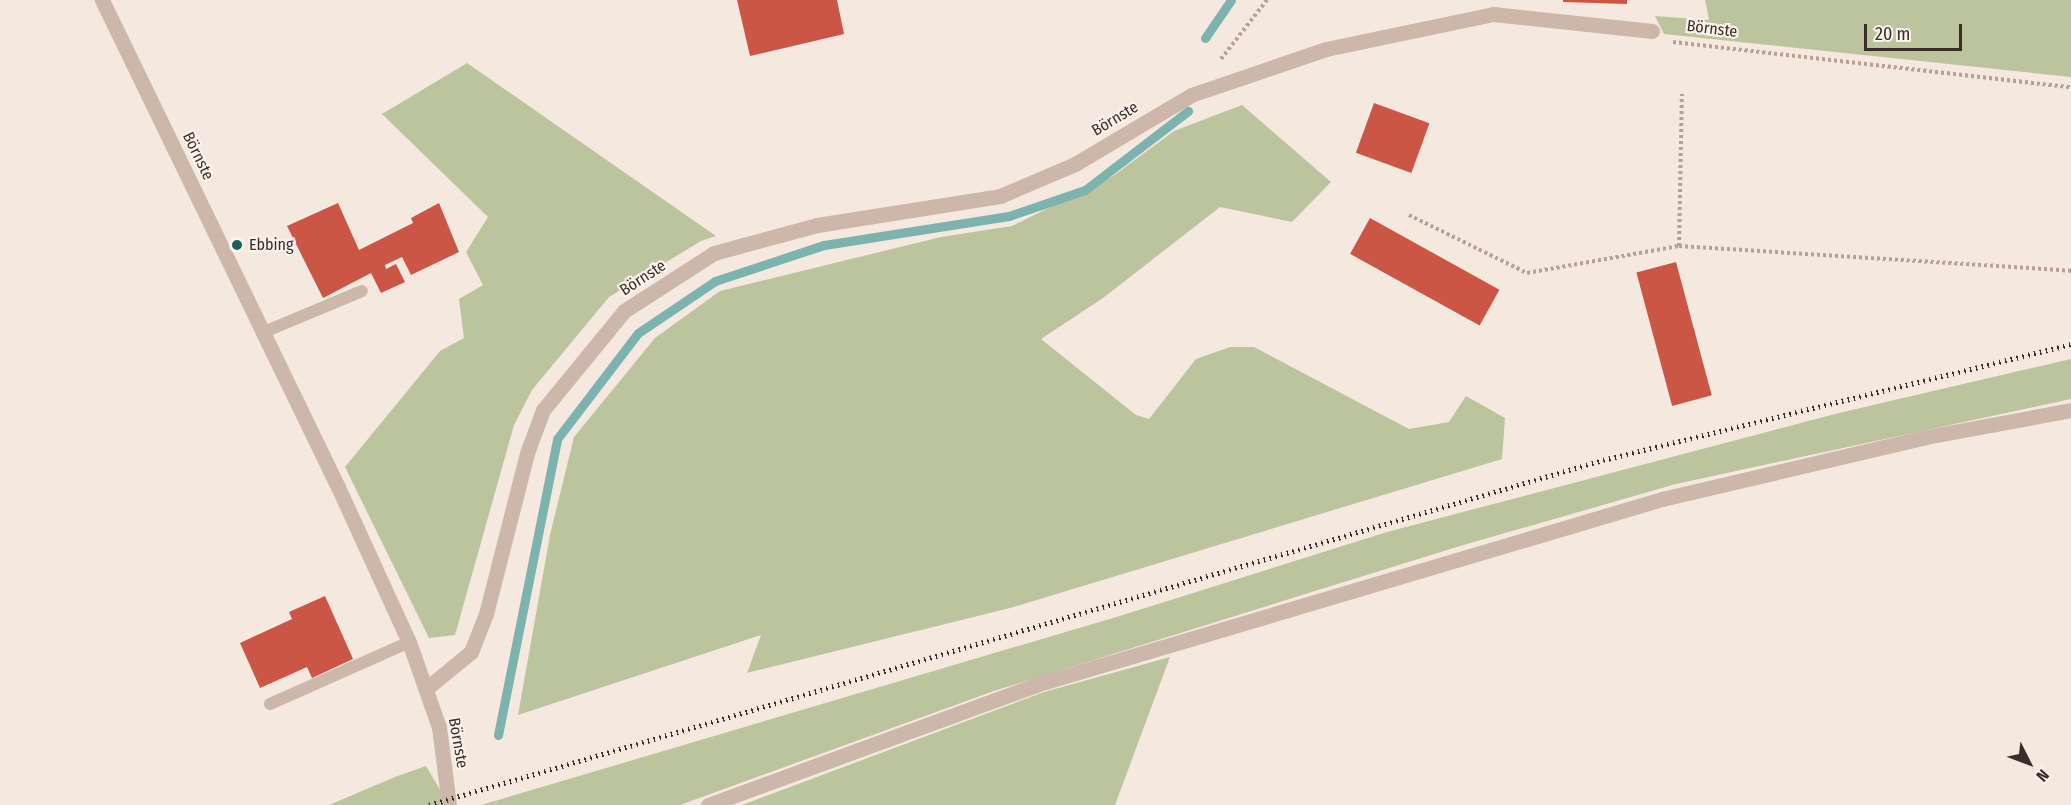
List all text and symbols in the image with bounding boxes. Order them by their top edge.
scale bar [1867,12,1964,50]
street label: Börnste [1686,16,1738,42]
text: 20 m [1875,23,1910,45]
street label: Börnste [1088,98,1142,140]
street label: Börnste [178,129,218,183]
place label: Ebbing [249,235,294,255]
marker: Ebbing [230,238,244,252]
street label: Börnste [616,256,670,300]
street label: Börnste [444,716,472,770]
north arrow [1999,733,2059,793]
text: N [2032,765,2053,785]

